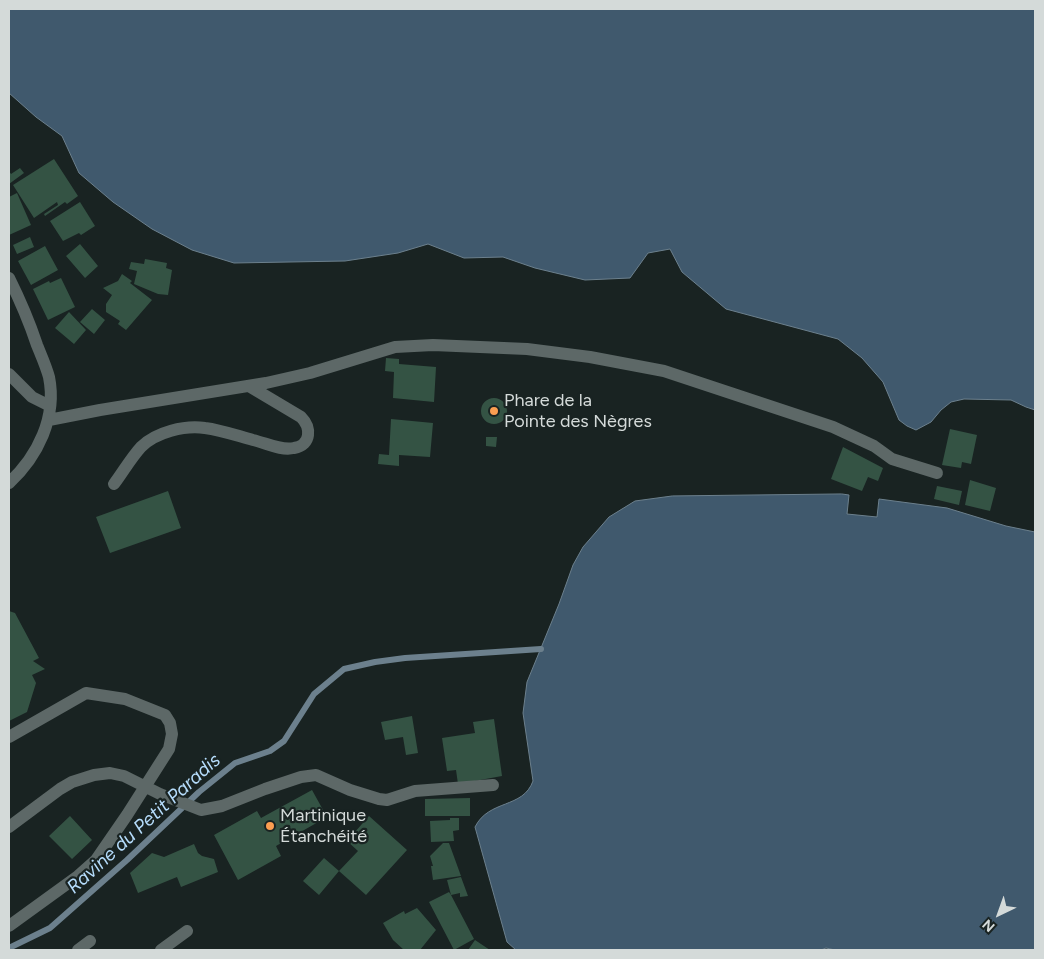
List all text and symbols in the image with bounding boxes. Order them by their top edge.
place label: Phare de la Pointe des Nègres [504,390,652,432]
marker: Phare de la Pointe des Nègres [488,405,500,417]
water label: Ravine du Petit Paradis [63,749,225,899]
place label: Martinique Étanchéité [280,805,367,848]
marker: Martinique Étanchéité [264,820,276,832]
north arrow [974,889,1024,939]
text: N [979,916,998,935]

